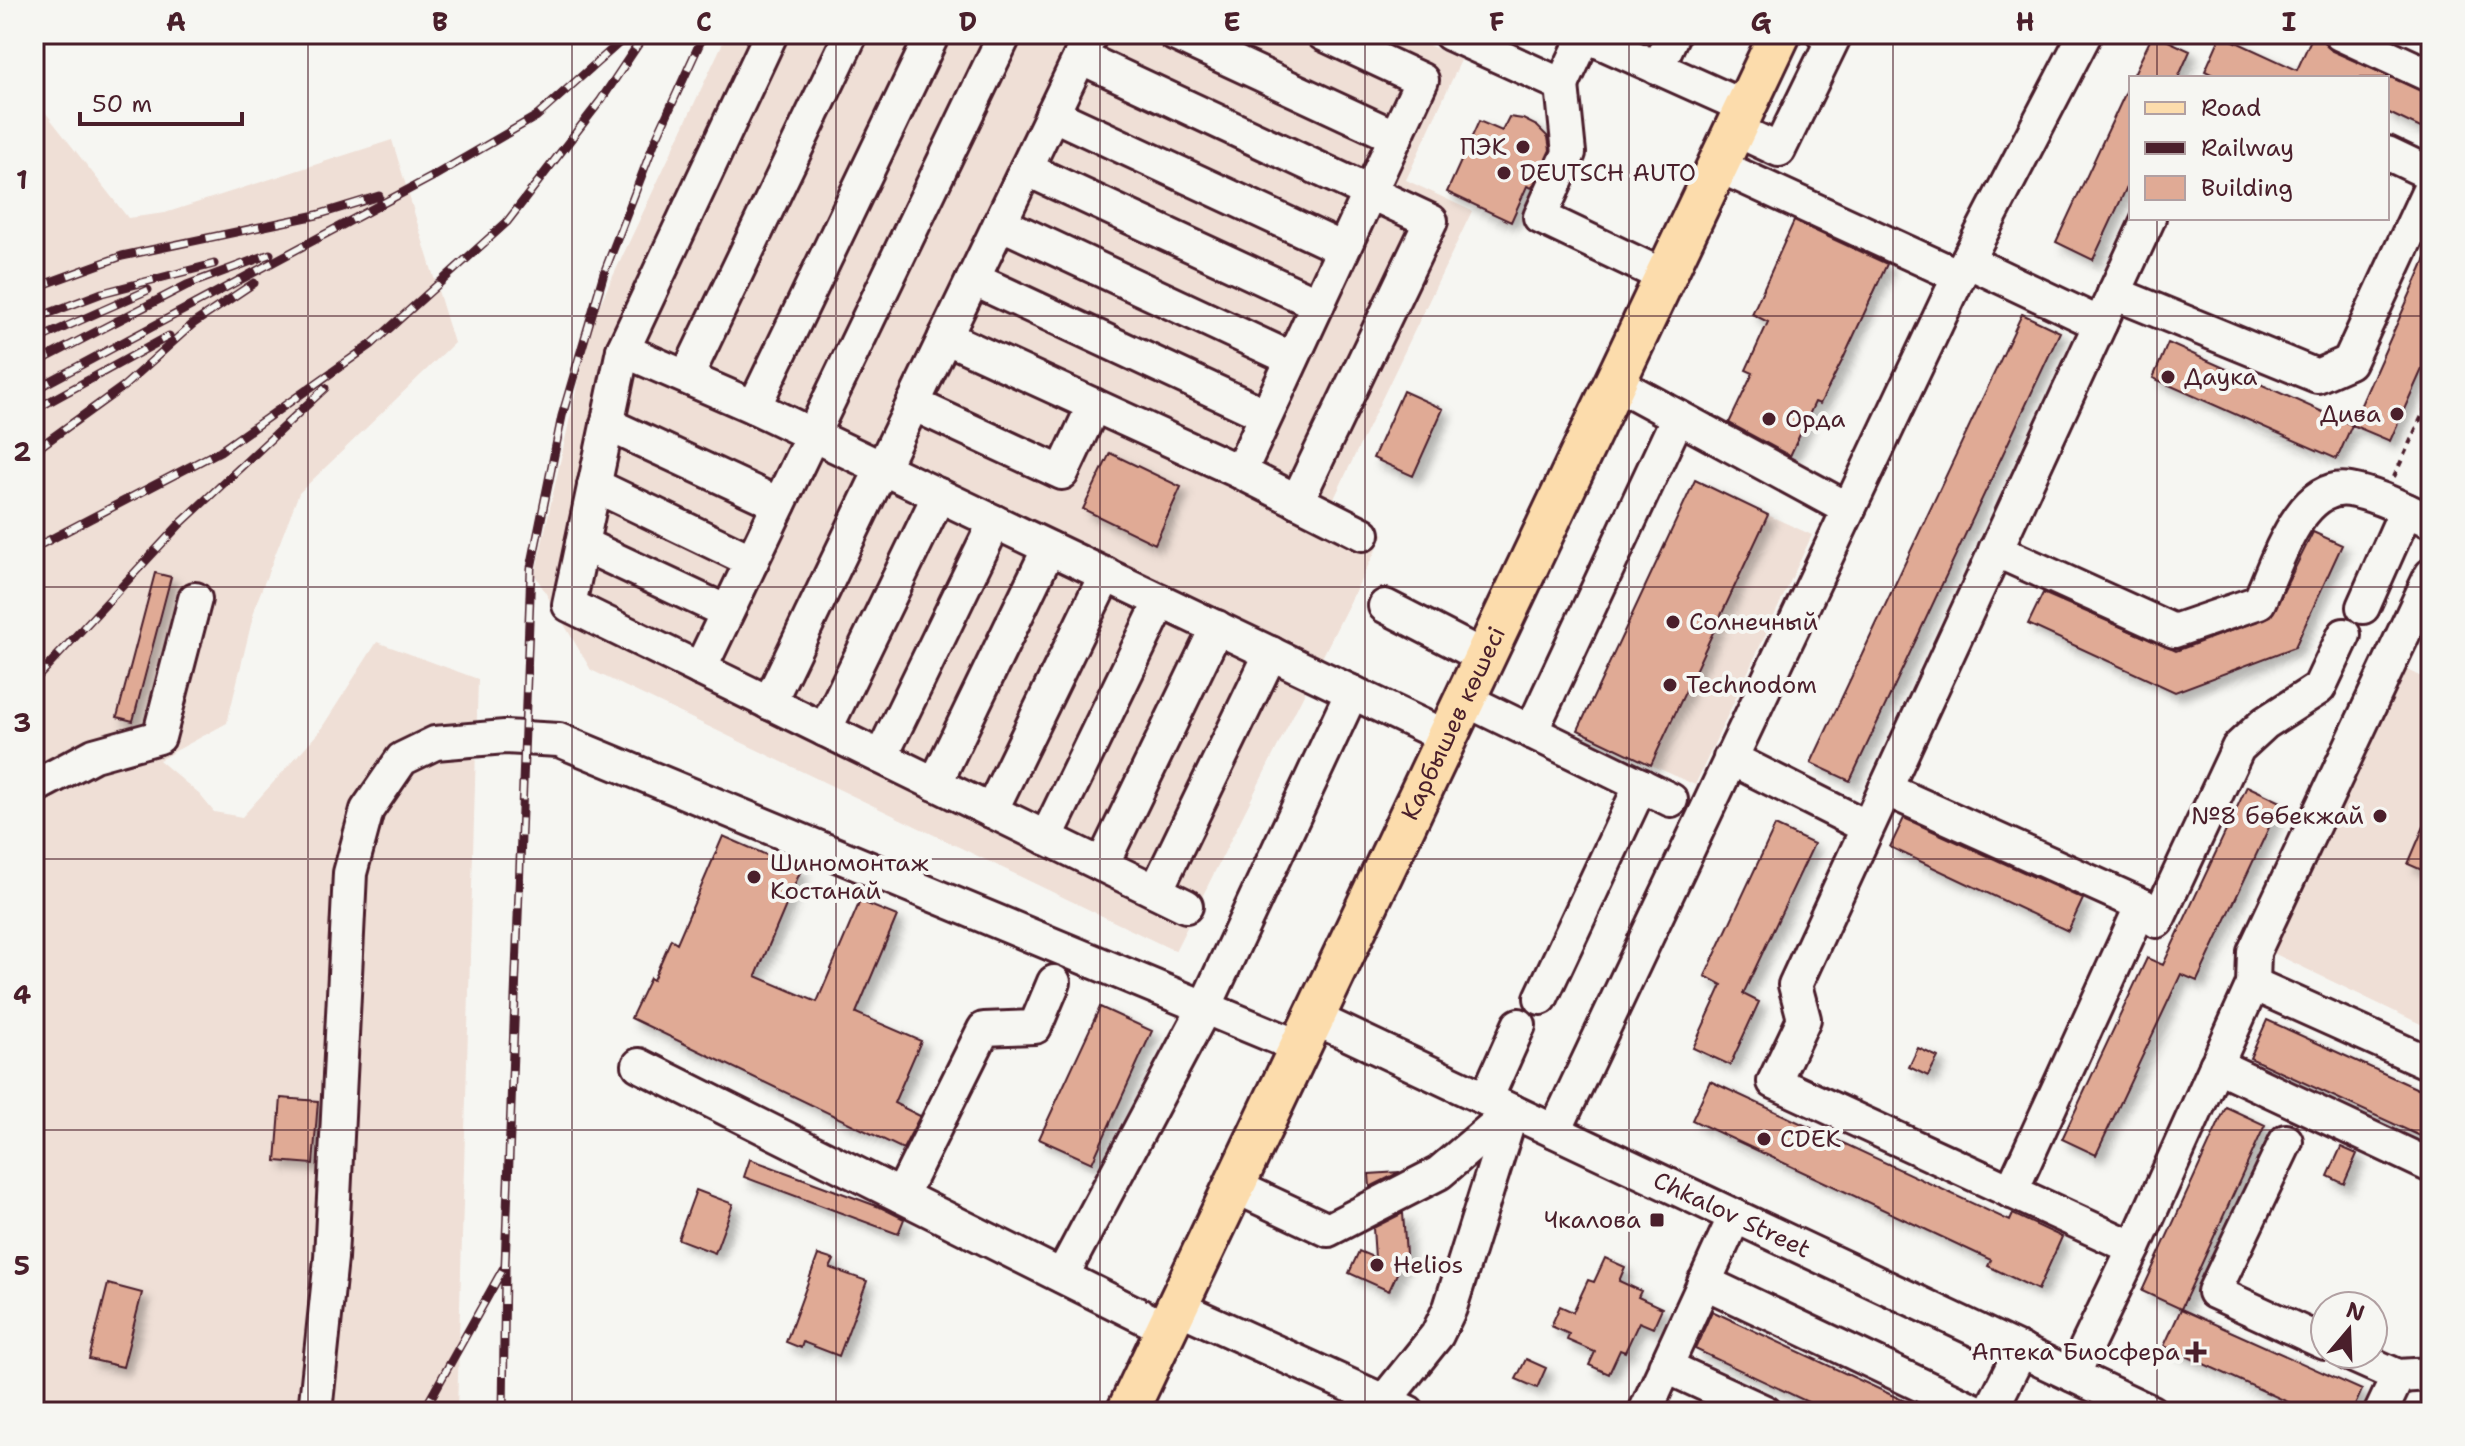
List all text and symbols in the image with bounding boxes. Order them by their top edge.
text: A [166,4,186,39]
text: B [432,4,448,39]
text: C [696,4,712,39]
text: D [959,4,977,39]
text: E [1223,4,1241,39]
text: F [1489,4,1505,39]
text: G [1751,4,1772,39]
text: H [2016,4,2034,39]
text: I [2282,4,2296,39]
scale bar [80,76,242,126]
legend [2129,76,2389,220]
text: 50 m [92,88,152,120]
text: Road [2201,92,2261,124]
place label: ПЭК [1460,131,1507,163]
text: Railway [2201,132,2294,164]
marker: ПЭК [1514,138,1532,156]
place label: DEUTSCH AUTO [1520,157,1696,189]
text: 1 [16,162,28,197]
marker: DEUTSCH AUTO [1495,164,1513,182]
text: Building [2201,172,2293,204]
place label: Даука [2184,361,2258,393]
marker: Даука [2159,368,2177,386]
place label: Дива [2320,398,2381,430]
place label: Орда [1785,403,1845,435]
marker: Дива [2388,405,2406,423]
marker: Орда [1760,410,1778,428]
text: 2 [13,434,31,469]
place label: Солнечный [1689,606,1818,638]
marker: Солнечный [1664,613,1682,631]
street label: Карбышев көшесі [1394,621,1513,825]
place label: Technodom [1686,669,1817,701]
marker: Technodom [1661,676,1679,694]
text: 3 [13,705,31,740]
place label: №8 бөбекжай [2191,800,2364,832]
marker: №8 бөбекжай [2371,807,2389,825]
place label: Шиномонтаж Костанай [770,847,929,907]
marker: Шиномонтаж Костанай [745,868,763,886]
text: 4 [13,977,31,1012]
place label: CDEK [1780,1123,1841,1155]
marker: CDEK [1755,1130,1773,1148]
street label: Chkalov Street [1648,1164,1816,1265]
place label: Чкалова [1544,1204,1641,1236]
marker: Чкалова [1648,1211,1666,1229]
text: 5 [14,1248,30,1283]
place label: Helios [1393,1249,1463,1281]
marker: Helios [1368,1256,1386,1274]
north arrow [2309,1290,2389,1370]
text: N [2342,1295,2368,1328]
place label: Аптека Биосфера [1971,1336,2180,1368]
marker: Аптека Биосфера [2187,1343,2205,1361]

